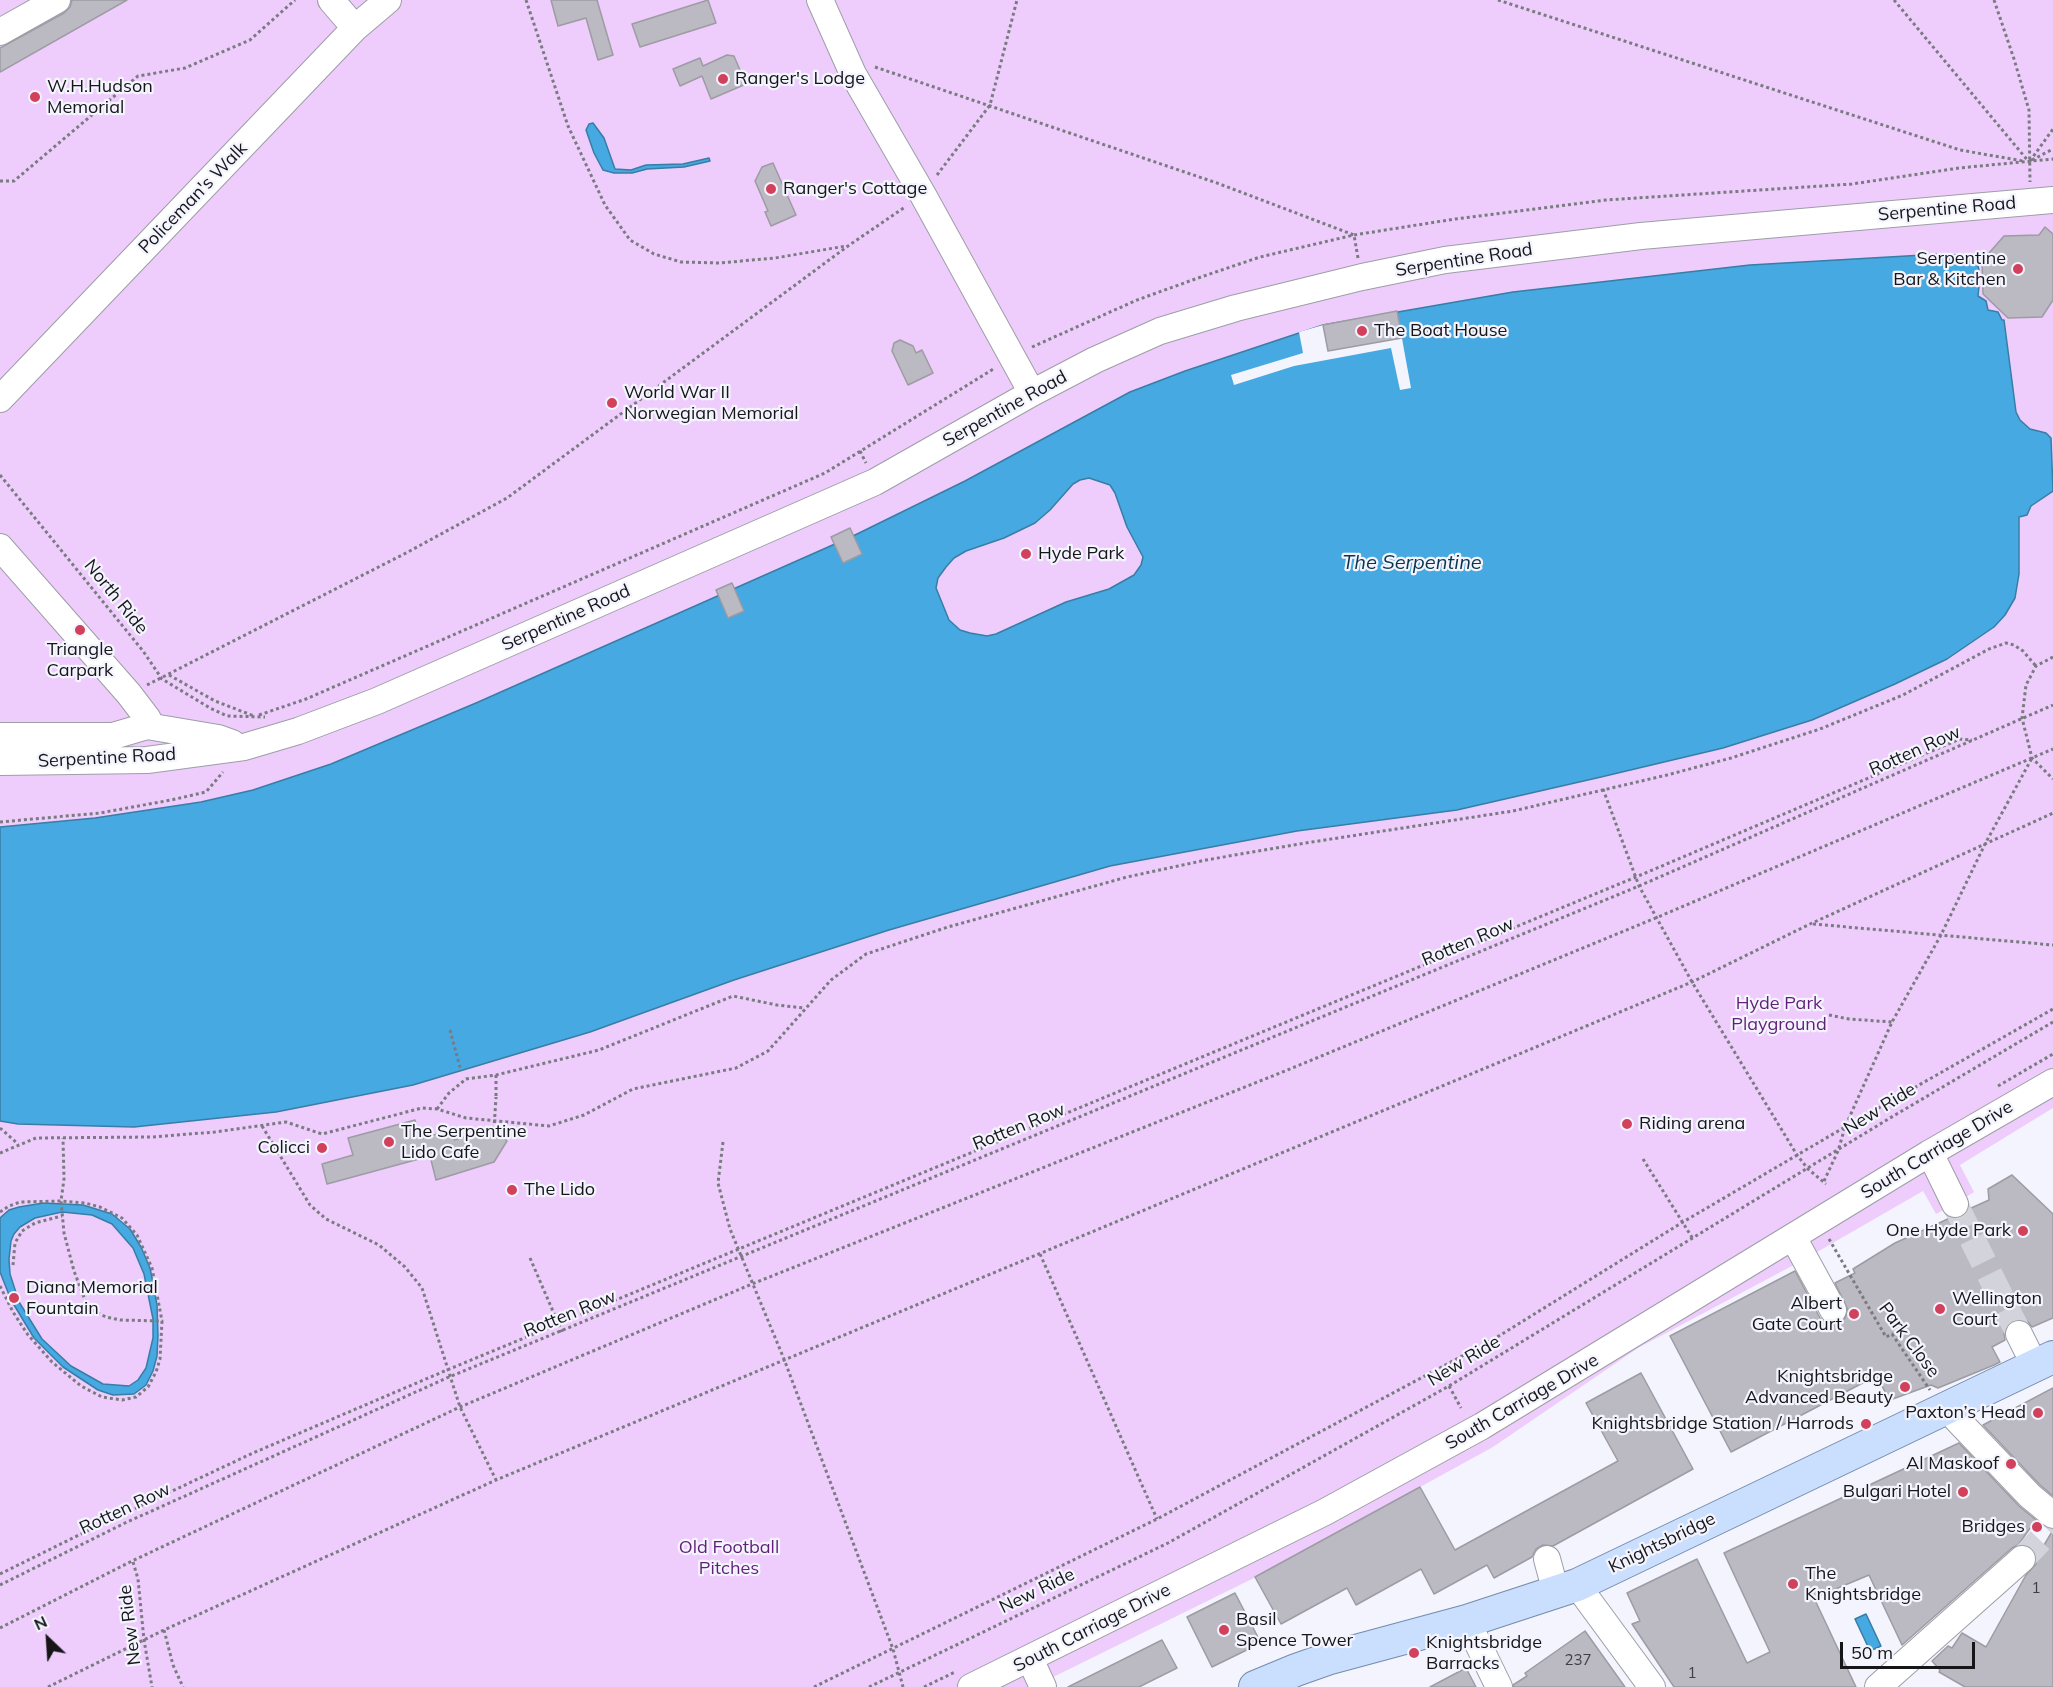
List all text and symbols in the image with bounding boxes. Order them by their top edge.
place label: Ranger's Lodge [735,68,865,90]
marker: Ranger's Lodge [716,72,730,86]
place label: W.H.Hudson Memorial [47,76,153,118]
marker: W.H.Hudson Memorial [28,90,42,104]
street label: Policeman's Walk [134,138,252,258]
place label: Ranger's Cottage [783,178,927,200]
marker: Ranger's Cottage [764,182,778,196]
street label: Serpentine Road [1877,192,2017,226]
street label: Serpentine Road [1394,239,1534,281]
place label: Serpentine Bar & Kitchen [1893,248,2006,290]
marker: Serpentine Bar & Kitchen [2011,262,2025,276]
place label: The Boat House [1374,320,1507,342]
marker: The Boat House [1355,324,1369,338]
street label: Serpentine Road [939,366,1071,452]
place label: World War II Norwegian Memorial [624,382,799,424]
marker: World War II Norwegian Memorial [605,396,619,410]
place label: Hyde Park [1038,543,1124,565]
marker: Hyde Park [1019,547,1033,561]
water label: The Serpentine [1342,551,1482,575]
street label: North Ride [79,555,153,639]
street label: Serpentine Road [498,580,634,656]
marker: Triangle Carpark [73,623,87,637]
place label: Triangle Carpark [47,639,113,682]
street label: Rotten Row [1866,721,1964,781]
street label: Serpentine Road [37,744,177,772]
street label: Rotten Row [1419,913,1517,971]
park label: Hyde Park Playground [1731,993,1827,1036]
street label: New Ride [1840,1078,1920,1140]
street label: South Carriage Drive [1857,1096,2017,1204]
street label: Rotten Row [970,1099,1068,1155]
place label: Riding arena [1639,1113,1745,1135]
marker: Riding arena [1620,1117,1634,1131]
place label: The Serpentine Lido Cafe [401,1121,527,1164]
marker: The Serpentine Lido Cafe [382,1135,396,1149]
place label: Colicci [258,1137,310,1159]
marker: Colicci [315,1141,329,1155]
place label: The Lido [524,1179,595,1201]
marker: The Lido [505,1183,519,1197]
place label: One Hyde Park [1886,1220,2011,1242]
marker: One Hyde Park [2016,1224,2030,1238]
place label: Diana Memorial Fountain [26,1277,158,1320]
street label: Rotten Row [521,1286,619,1342]
place label: Wellington Court [1952,1288,2042,1330]
marker: Diana Memorial Fountain [7,1291,21,1305]
place label: Albert Gate Court [1752,1293,1842,1336]
street label: Park Close [1874,1298,1944,1382]
marker: Wellington Court [1933,1302,1947,1316]
marker: Albert Gate Court [1847,1307,1861,1321]
street label: New Ride [1424,1331,1504,1391]
street label: South Carriage Drive [1442,1349,1602,1455]
place label: Knightsbridge Advanced Beauty [1745,1366,1893,1408]
marker: Knightsbridge Advanced Beauty [1898,1380,1912,1394]
place label: Paxton’s Head [1905,1402,2026,1424]
marker: Paxton’s Head [2031,1406,2045,1420]
place label: Knightsbridge Station / Harrods [1592,1413,1854,1435]
marker: Knightsbridge Station / Harrods [1859,1417,1873,1431]
place label: Al Maskoof [1906,1453,1999,1475]
marker: Al Maskoof [2004,1457,2018,1471]
street label: Rotten Row [76,1479,174,1539]
place label: Bulgari Hotel [1843,1481,1951,1503]
marker: Bulgari Hotel [1956,1485,1970,1499]
street label: Knightsbridge [1605,1508,1719,1578]
place label: Bridges [1962,1516,2025,1538]
marker: Bridges [2030,1520,2044,1534]
park label: Old Football Pitches [679,1537,779,1580]
place label: The Knightsbridge [1805,1563,1921,1606]
street label: New Ride [996,1564,1078,1618]
marker: The Knightsbridge [1786,1577,1800,1591]
street label: South Carriage Drive [1010,1579,1174,1677]
house number: 1 [2032,1579,2040,1597]
street label: New Ride [114,1584,146,1666]
north arrow [18,1609,78,1669]
place label: Basil Spence Tower [1236,1609,1353,1652]
text: N [31,1611,50,1634]
marker: Basil Spence Tower [1217,1623,1231,1637]
scale bar [1843,1630,1978,1668]
place label: Knightsbridge Barracks [1426,1632,1542,1674]
text: 50 m [1851,1641,1893,1664]
marker: Knightsbridge Barracks [1407,1646,1421,1660]
house number: 237 [1565,1651,1591,1669]
house number: 1 [1688,1664,1696,1682]

